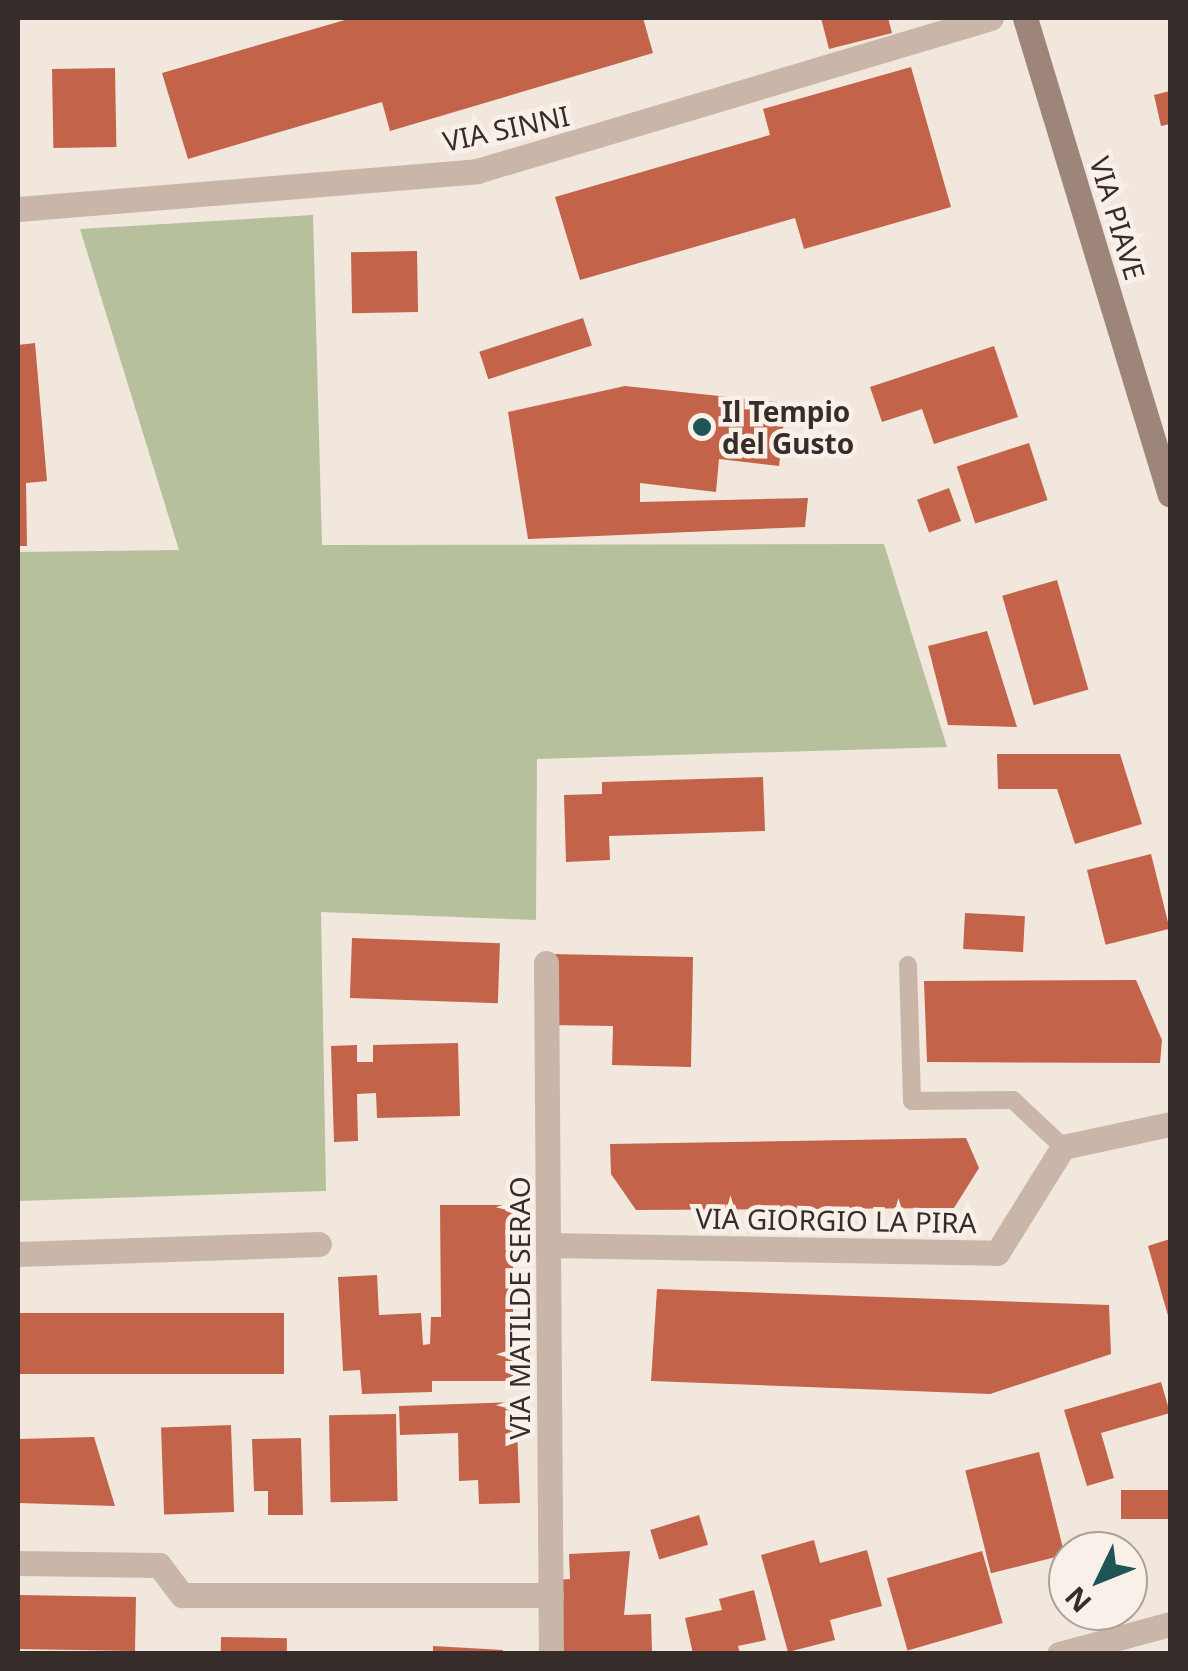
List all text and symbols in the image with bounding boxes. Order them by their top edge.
street label: VIA SINNI [440,98,572,158]
street label: VIA PIAVE [1083,152,1153,284]
place label: Il Tempio del Gusto [722,394,854,460]
marker: Il Tempio del Gusto [691,416,713,438]
street label: VIA MATILDE SERAO [502,1176,536,1440]
street label: VIA GIORGIO LA PIRA [695,1201,977,1239]
north arrow [1048,1531,1148,1631]
text: N [1056,1579,1099,1621]

